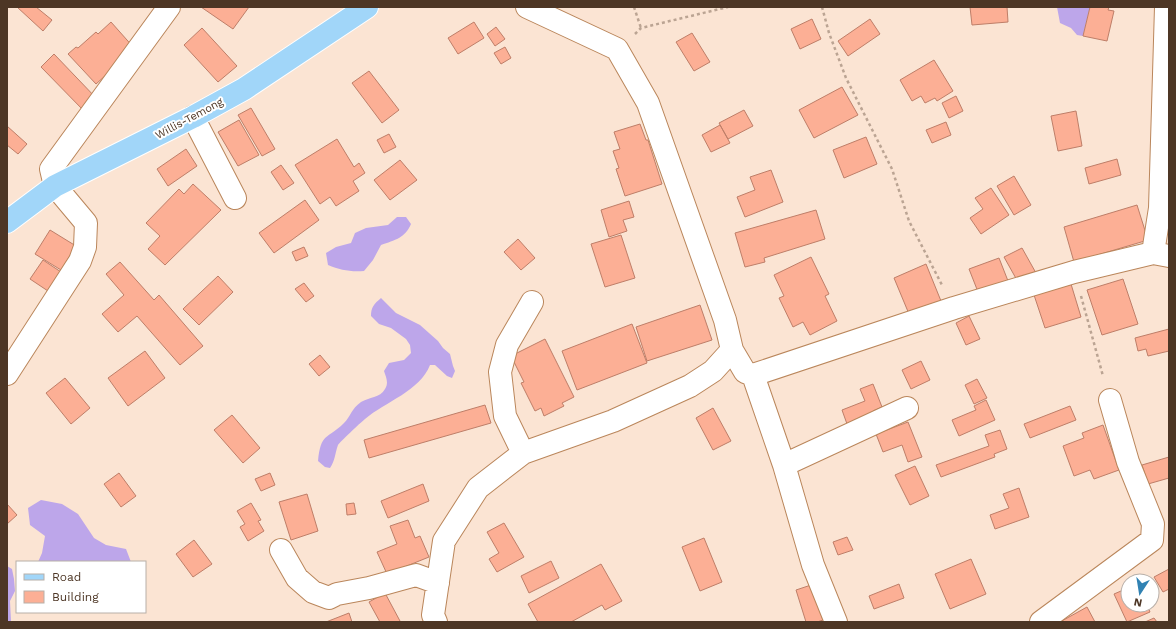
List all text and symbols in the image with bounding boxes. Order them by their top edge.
street label: Willis-Temong [153,95,226,142]
legend [16,561,146,613]
text: Road [52,570,81,584]
north arrow [1120,573,1160,613]
text: Building [52,590,99,604]
text: N [1133,595,1143,609]

